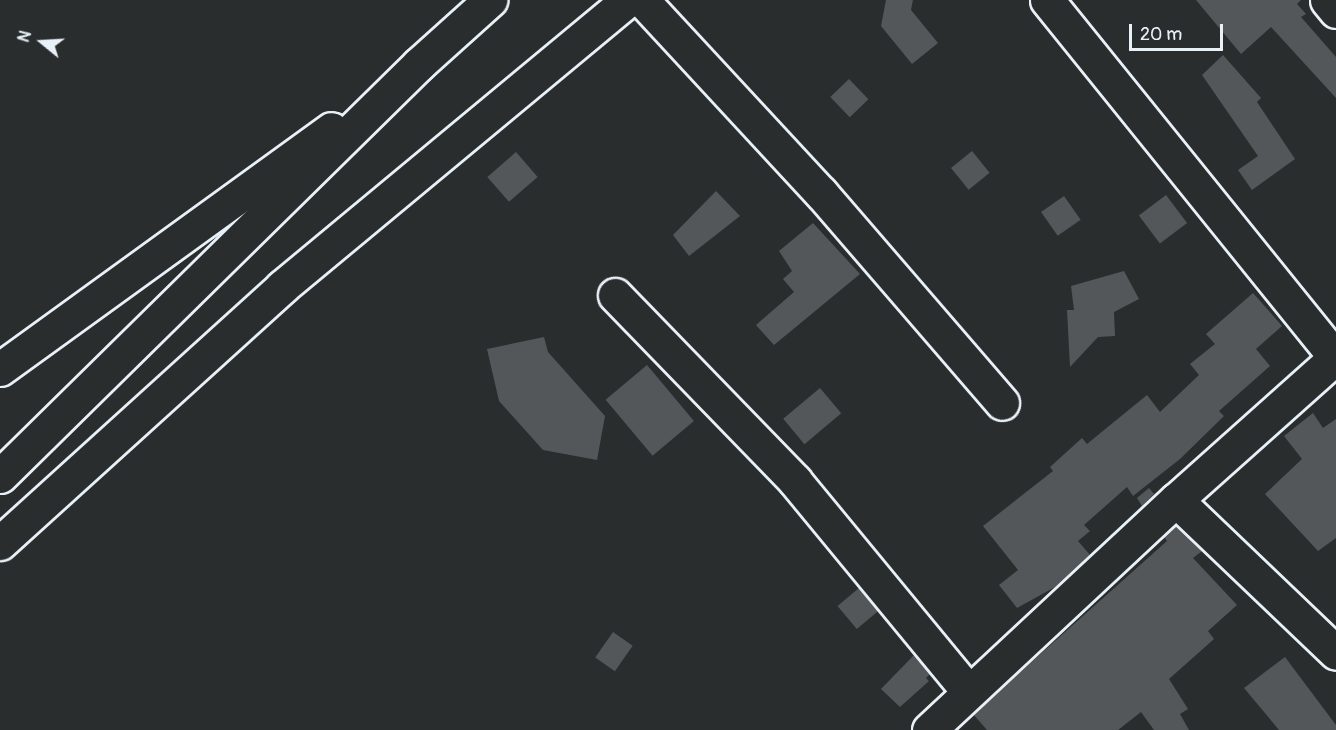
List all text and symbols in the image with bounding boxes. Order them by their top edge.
north arrow [12,12,72,72]
scale bar [1132,12,1226,50]
text: 20 m [1140,23,1182,46]
text: N [14,28,36,45]

